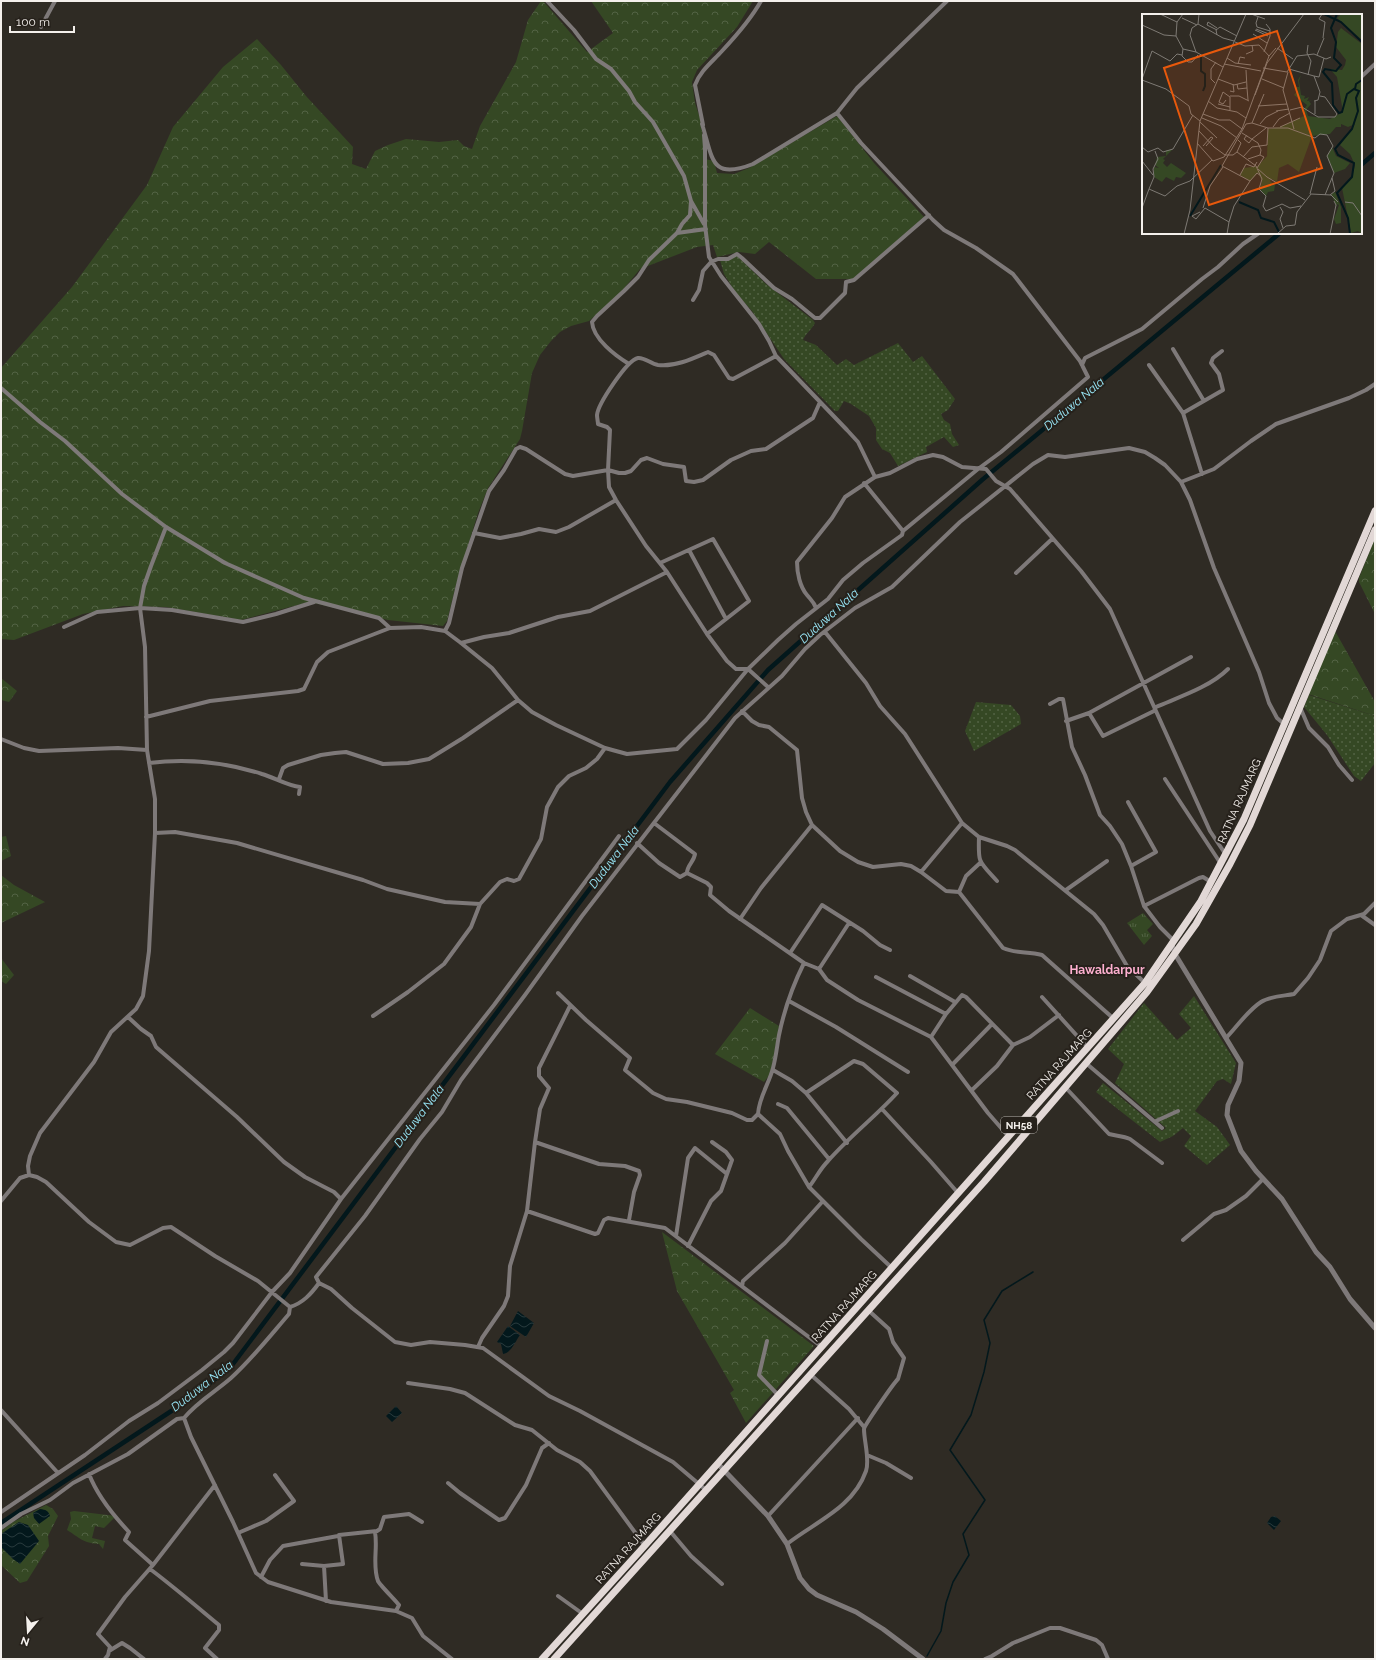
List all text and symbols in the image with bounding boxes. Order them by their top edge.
scale bar [10,8,74,34]
inset map [1142,14,1362,234]
text: 100 m [16,15,50,29]
water label: Duduwa Nala [1041,375,1107,433]
water label: Duduwa Nala [797,586,861,646]
street label: RATNA RAJMARG [1215,757,1264,845]
water label: Duduwa Nala [586,823,642,891]
district label: Hawaldarpur [1069,963,1145,977]
street label: RATNA RAJMARG [1024,1026,1095,1102]
water label: Duduwa Nala [391,1082,447,1150]
road number: NH58 [1001,1117,1037,1133]
street label: RATNA RAJMARG [809,1268,880,1344]
water label: Duduwa Nala [168,1358,236,1414]
street label: RATNA RAJMARG [593,1510,664,1586]
north arrow [8,1612,48,1652]
text: N [19,1634,31,1649]

